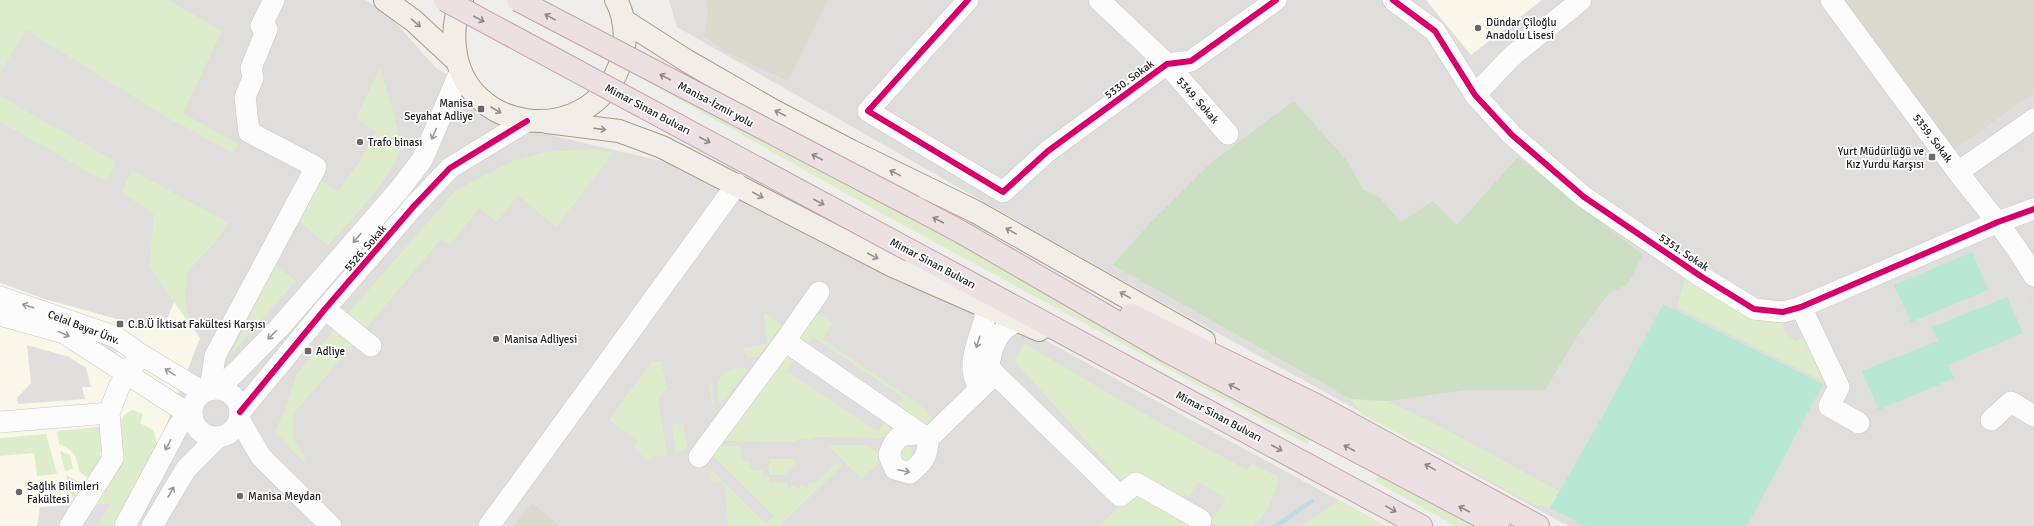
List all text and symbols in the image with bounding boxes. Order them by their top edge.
one-way arrow [544,13,556,21]
one-way arrow [473,15,485,23]
place label: Dündar Çiloğlu Anadolu Lisesi [1486,16,1556,42]
one-way arrow [411,18,421,27]
marker: Dündar Çiloğlu Anadolu Lisesi [1473,23,1483,33]
street label: 5330. Sokak [1102,57,1157,102]
one-way arrow [659,73,671,81]
street label: 5349. Sokak [1174,74,1222,127]
street label: Manisa-İzmir yolu [676,78,756,130]
street label: Mimar Sinan Bulvarı [603,81,693,138]
place label: Manisa Seyahat Adliye [404,97,473,123]
marker: Manisa Seyahat Adliye [476,104,486,114]
one-way arrow [490,106,502,114]
one-way arrow [774,109,786,117]
street label: 5359. Sokak [1910,111,1955,166]
one-way arrow [593,125,606,133]
one-way arrow [430,127,437,139]
place label: Trafo binası [368,136,422,149]
marker: Trafo binası [355,137,365,147]
one-way arrow [699,137,711,144]
place label: Yurt Müdürlüğü ve Kız Yurdu Karşısı [1838,145,1924,171]
marker: Yurt Müdürlüğü ve Kız Yurdu Karşısı [1927,152,1937,162]
one-way arrow [811,153,823,160]
one-way arrow [890,168,902,176]
one-way arrow [751,192,763,200]
one-way arrow [813,198,825,206]
one-way arrow [932,216,944,223]
street label: 5526. Sokak [342,222,389,274]
one-way arrow [1005,227,1017,234]
street label: 5351. Sokak [1656,231,1712,274]
one-way arrow [353,232,362,243]
street label: Mimar Sinan Bulvarı [888,235,978,292]
one-way arrow [867,252,879,260]
one-way arrow [1119,290,1131,298]
one-way arrow [21,302,34,309]
street label: Celal Bayar Ünv. [46,307,122,347]
place label: C.B.Ü İktisat Fakültesi Karşısı [128,317,265,331]
marker: C.B.Ü İktisat Fakültesi Karşısı [115,319,125,329]
one-way arrow [267,330,276,340]
one-way arrow [58,331,70,338]
place label: Manisa Adliyesi [504,333,577,346]
marker: Manisa Adliyesi [491,334,501,344]
one-way arrow [974,335,981,348]
place label: Adliye [316,345,345,358]
marker: Adliye [303,346,313,356]
one-way arrow [164,367,176,375]
one-way arrow [1228,382,1240,390]
street label: Mimar Sinan Bulvarı [1174,388,1264,445]
one-way arrow [164,439,172,451]
one-way arrow [1343,443,1355,451]
one-way arrow [1271,444,1283,452]
one-way arrow [1425,463,1437,470]
one-way arrow [897,467,910,475]
place label: Sağlık Bilimleri Fakültesi [27,480,99,506]
one-way arrow [167,486,175,498]
marker: Sağlık Bilimleri Fakültesi [14,487,24,497]
place label: Manisa Meydan [248,490,321,503]
marker: Manisa Meydan [235,491,245,501]
one-way arrow [1458,505,1470,512]
one-way arrow [1385,506,1397,514]

